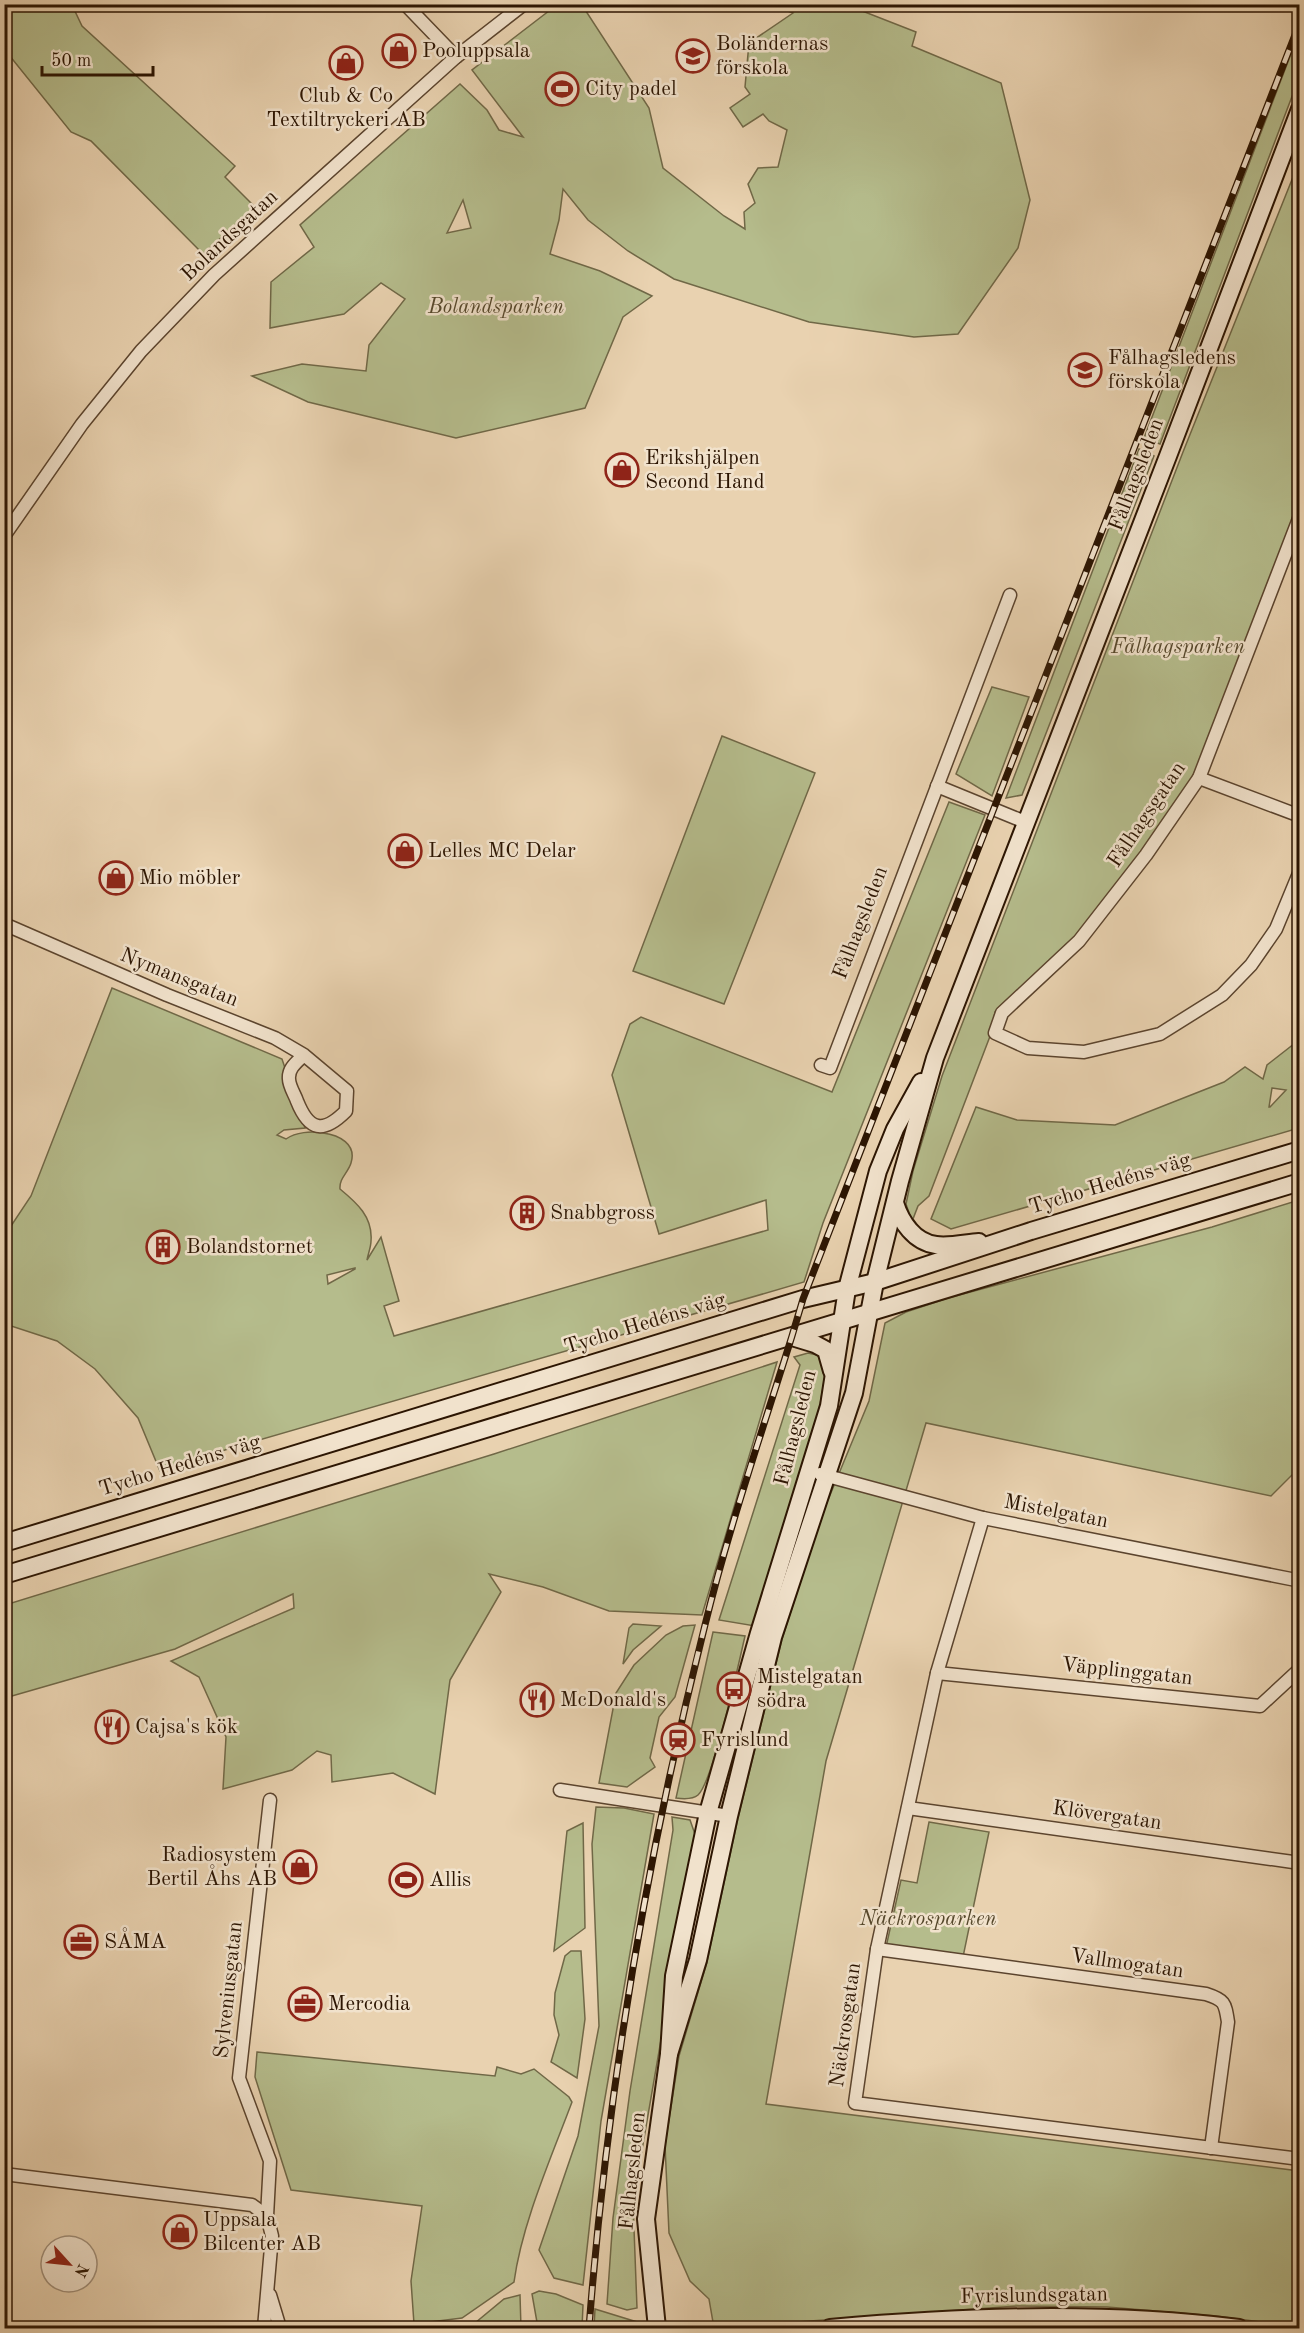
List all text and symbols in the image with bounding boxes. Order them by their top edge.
shop icon: Pooluppsala [381,33,417,69]
place label: Boländernas förskola [716,34,828,79]
school or university icon: Boländernas förskola [675,38,711,74]
scale bar [42,39,153,77]
place label: Pooluppsala [422,41,530,62]
shop icon: Club & Co Textiltryckeri AB [328,45,364,81]
text: 50 m [51,52,91,70]
sports icon: City padel [544,71,580,107]
place label: City padel [585,79,677,100]
place label: Club & Co Textiltryckeri AB [266,86,426,131]
street label: Bolandsgatan [178,186,282,286]
park label: Bolandsparken [427,297,564,318]
place label: Fålhagsledens förskola [1108,348,1236,393]
school or university icon: Fålhagsledens förskola [1067,352,1103,388]
street label: Fålhagsleden [1106,416,1168,534]
place label: Erikshjälpen Second Hand [645,448,765,493]
shop icon: Erikshjälpen Second Hand [604,452,640,488]
park label: Fålhagsparken [1110,637,1245,658]
street label: Fålhagsgatan [1104,758,1190,872]
shop icon: Lelles MC Delar [387,833,423,869]
place label: Lelles MC Delar [428,841,576,862]
shop icon: Mio möbler [98,860,134,896]
street label: Fålhagsleden [830,864,892,982]
place label: Mio möbler [139,868,241,889]
street label: Nymansgatan [117,945,241,1011]
street label: Tycho Hedéns väg [1027,1149,1194,1219]
building icon: Snabbgross [509,1195,545,1231]
place label: Snabbgross [550,1203,655,1224]
building icon: Bolandstornet [145,1229,181,1265]
place label: Bolandstornet [186,1237,313,1258]
street label: Tycho Hedéns väg [562,1289,729,1359]
street label: Fålhagsleden [771,1368,821,1488]
street label: Tycho Hedéns väg [97,1431,264,1501]
street label: Mistelgatan [1002,1492,1110,1532]
street label: Väpplinggatan [1060,1655,1194,1689]
place label: Mistelgatan södra [757,1667,863,1712]
bus stop icon: Mistelgatan södra [716,1671,752,1707]
restaurant icon: McDonald's [519,1682,555,1718]
place label: McDonald's [560,1690,666,1711]
restaurant icon: Cajsa's kök [94,1709,130,1745]
place label: Cajsa's kök [135,1717,238,1738]
station icon: Fyrislund [660,1722,696,1758]
place label: Fyrislund [701,1730,789,1751]
street label: Klövergatan [1051,1798,1163,1834]
place label: Radiosystem Bertil Åhs AB [147,1845,277,1890]
shop icon: Radiosystem Bertil Åhs AB [282,1849,318,1885]
sports icon: Allis [388,1862,424,1898]
place label: Allis [429,1870,471,1891]
park label: Näckrosparken [858,1909,997,1930]
street label: Sylveniusgatan [211,1920,247,2060]
office icon: SÅMA [63,1924,99,1960]
place label: SÅMA [104,1927,166,1953]
street label: Vallmogatan [1069,1946,1185,1982]
street label: Näckrosgatan [827,1961,865,2089]
office icon: Mercodia [287,1986,323,2022]
place label: Mercodia [328,1994,410,2015]
street label: Fålhagsleden [616,2111,650,2231]
place label: Uppsala Bilcenter AB [203,2210,321,2255]
shop icon: Uppsala Bilcenter AB [162,2214,198,2250]
north arrow [39,2234,99,2294]
text: N [70,2261,90,2280]
street label: Fyrislundsgatan [960,2284,1108,2308]

